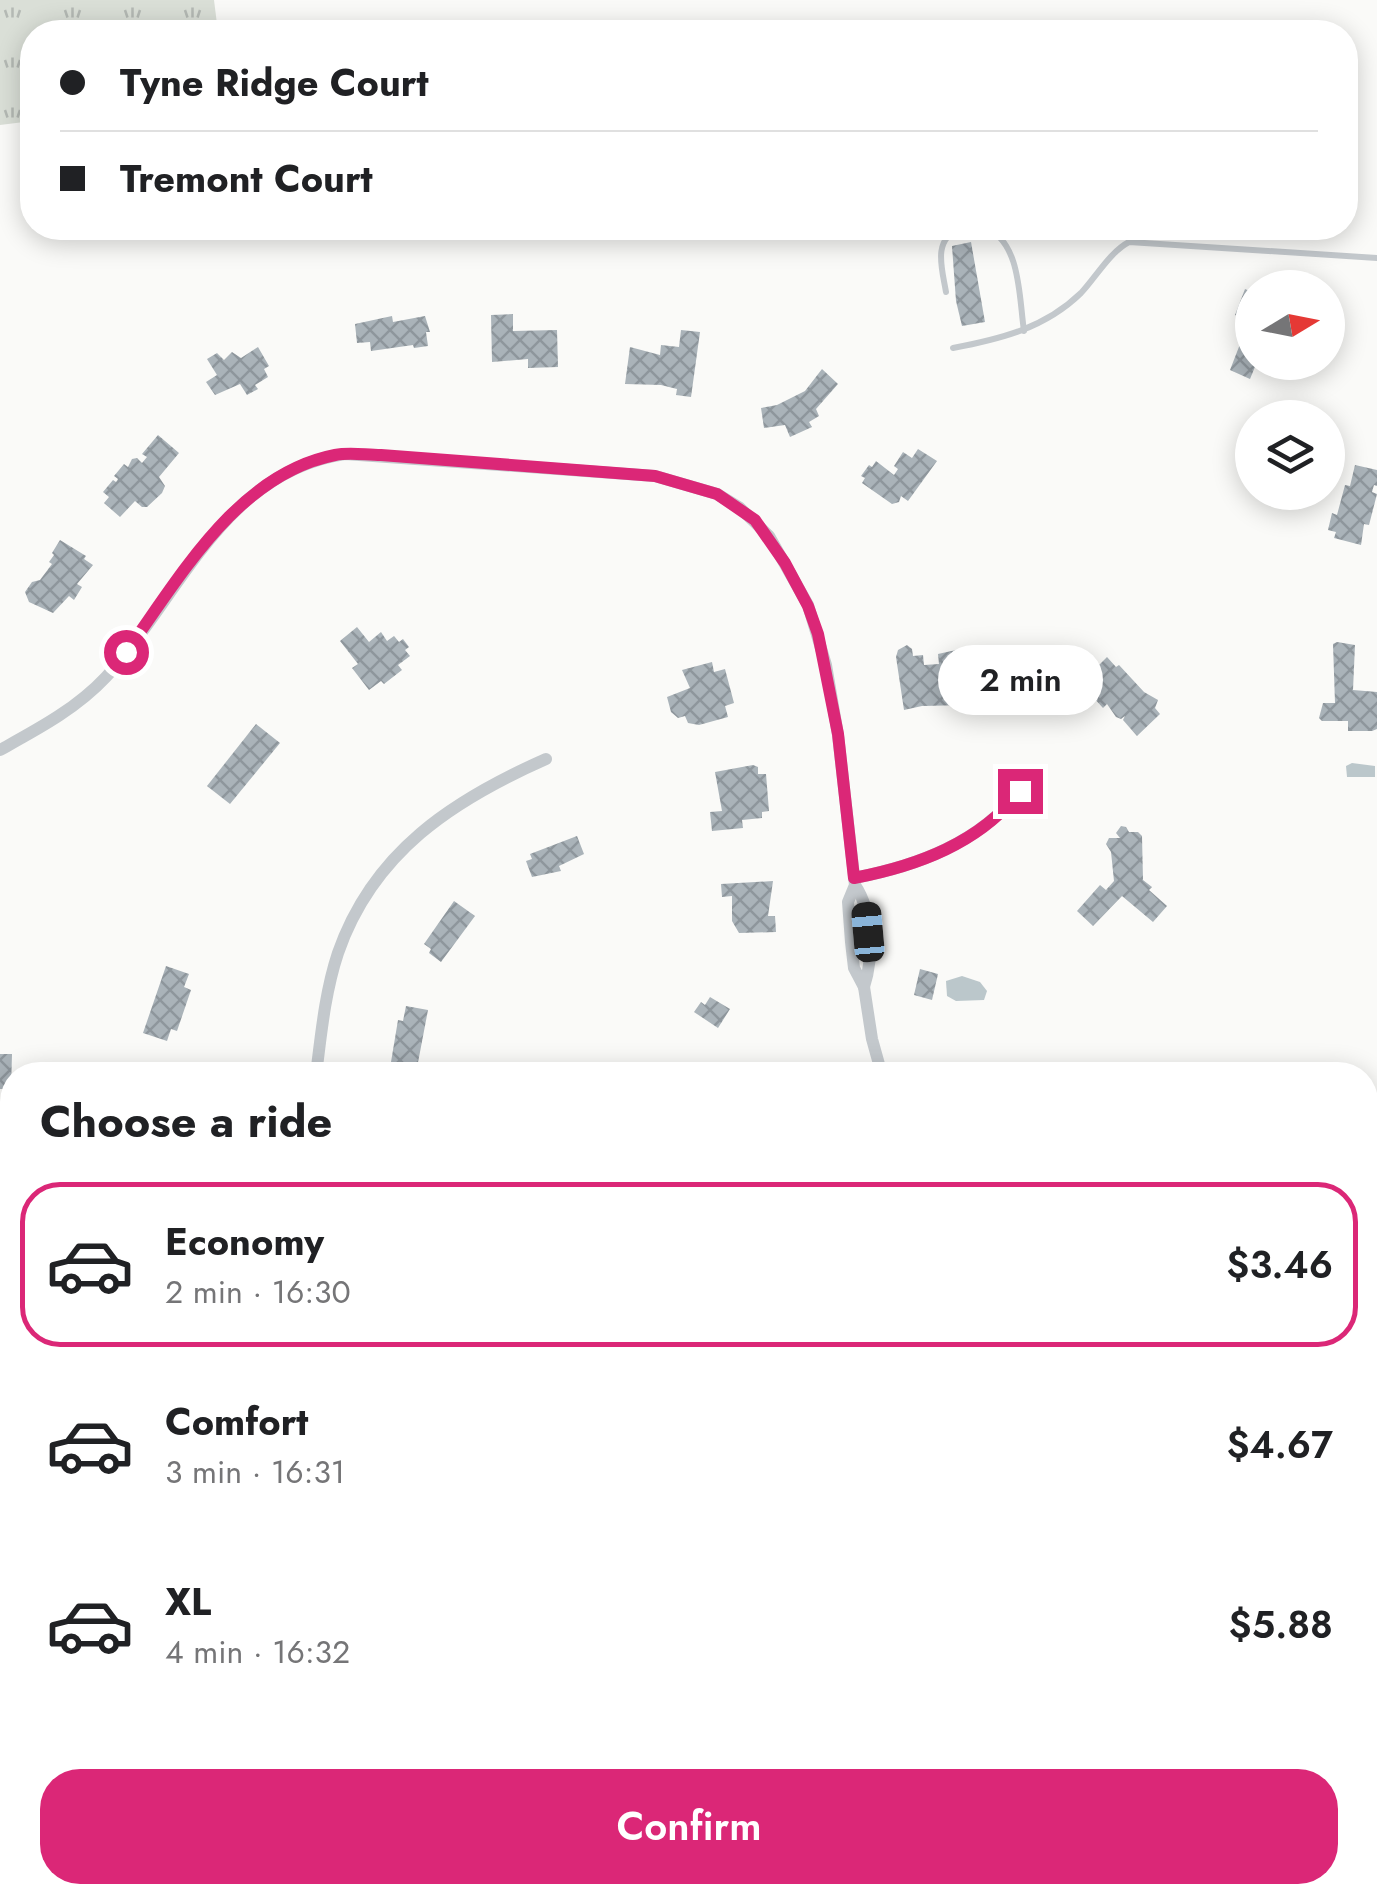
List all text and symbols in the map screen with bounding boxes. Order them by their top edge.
text: Tyne Ridge Court [120,55,429,110]
text: Tremont Court [120,151,373,206]
north arrow [1235,270,1345,380]
map controls [1235,270,1345,510]
button: layers [1235,400,1345,510]
route start [104,630,149,675]
callout: 2 min [938,646,1102,716]
text: 2 min [979,657,1062,703]
route end [998,769,1043,814]
car [850,901,886,963]
text: Choose a ride [40,1089,332,1154]
text: Economy [165,1214,324,1269]
icon: car [45,1220,135,1310]
text: $3.46 [1226,1237,1333,1292]
text: 2 min · 16:30 [165,1269,351,1315]
text: Comfort [165,1394,308,1449]
icon: car [45,1400,135,1490]
text: $4.67 [1226,1417,1333,1472]
text: 3 min · 16:31 [165,1449,345,1495]
text: XL [165,1574,211,1629]
icon: car [45,1580,135,1670]
text: $5.88 [1229,1597,1333,1652]
text: 4 min · 16:32 [165,1629,350,1675]
button: Confirm [40,1769,1338,1884]

